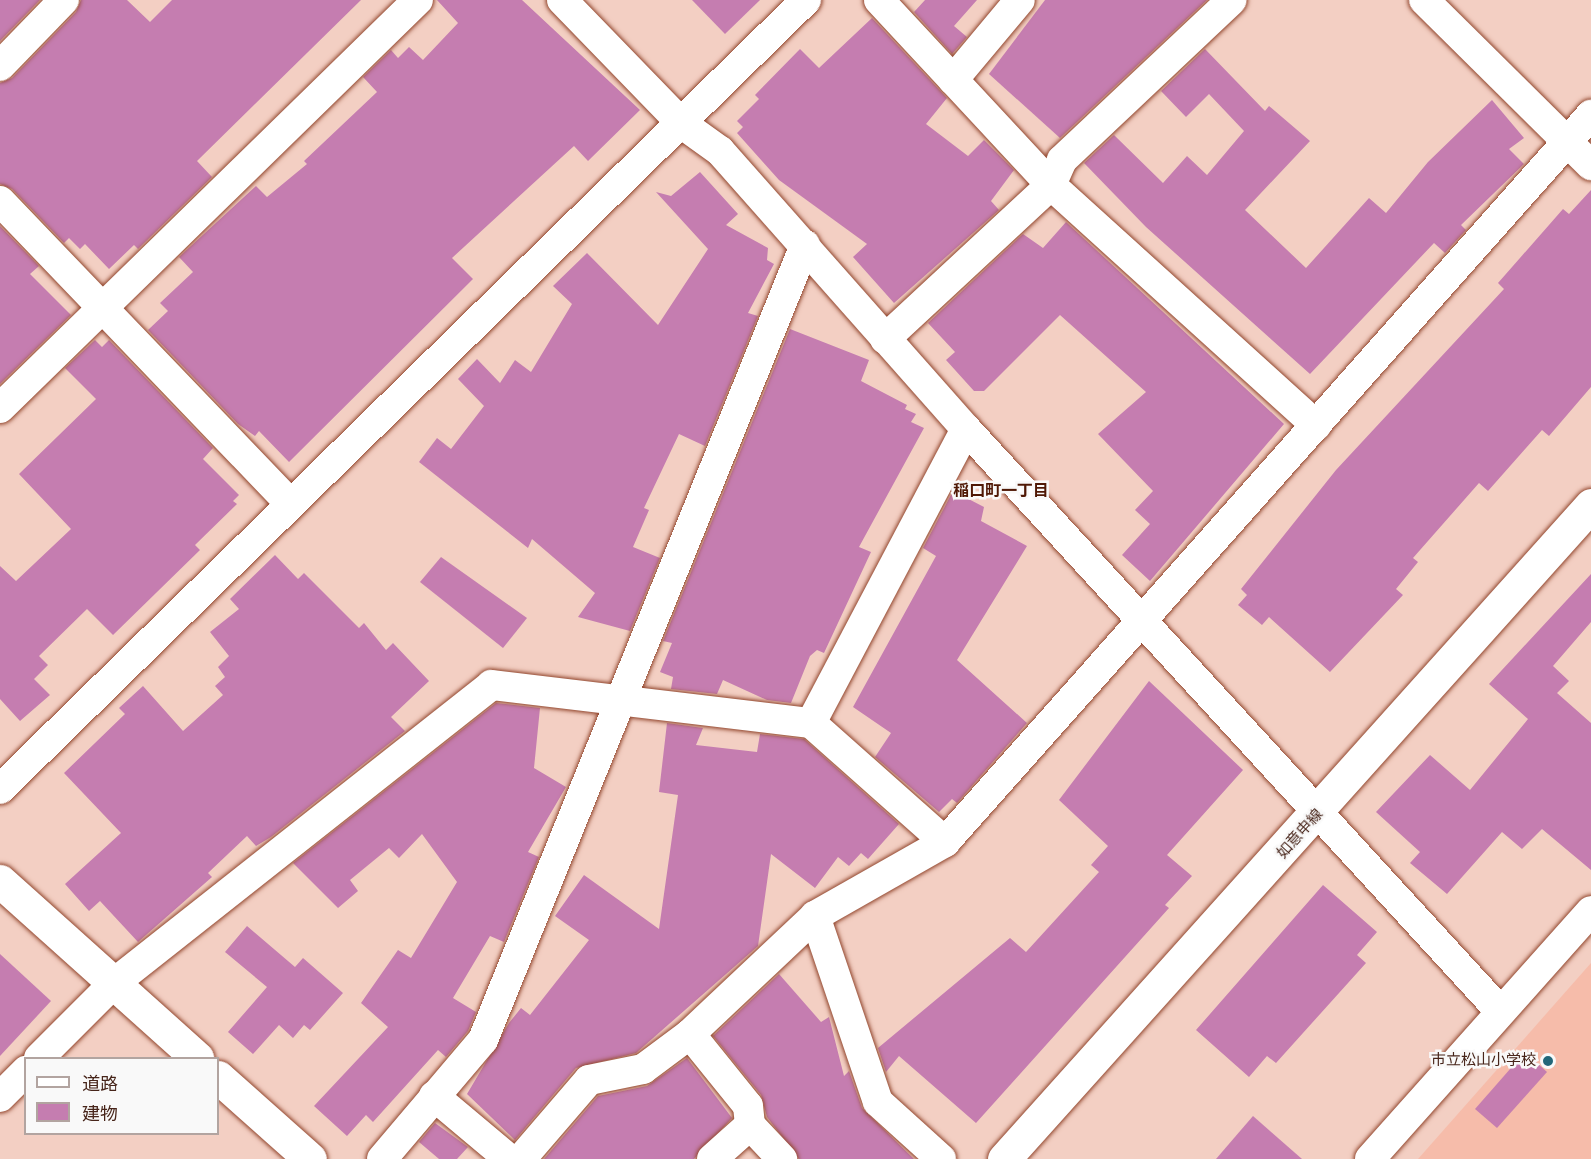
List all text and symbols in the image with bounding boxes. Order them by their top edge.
district label: 稲口町一丁目 [953,481,1049,501]
street label: 如意申線 [1273,806,1327,862]
place label: 市立松山小学校 [1431,1052,1536,1070]
marker: 市立松山小学校 [1541,1054,1555,1068]
legend [24,1057,219,1135]
text: 道路 [82,1073,118,1094]
text: 建物 [82,1103,118,1124]

